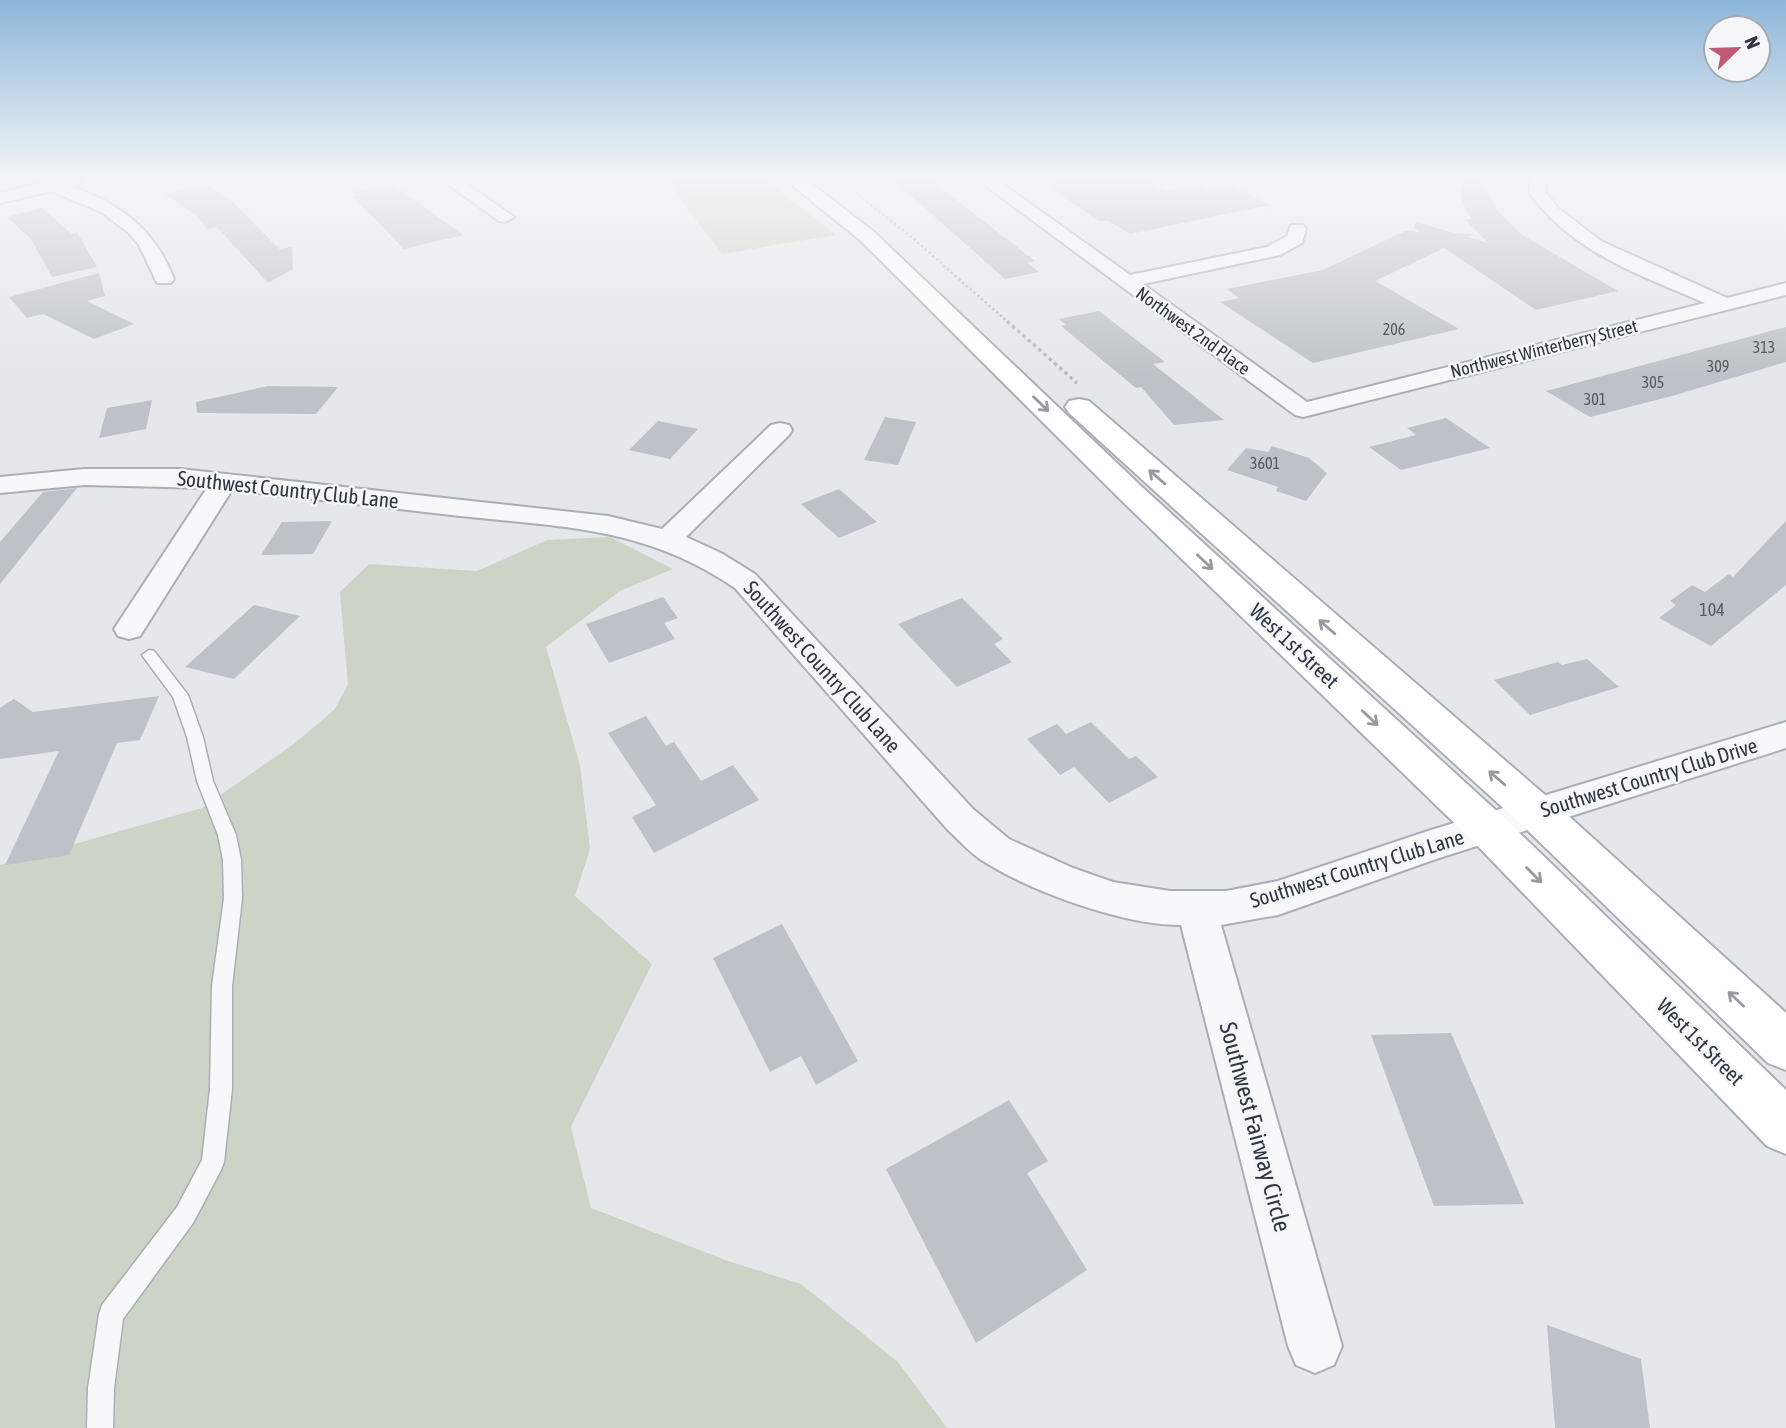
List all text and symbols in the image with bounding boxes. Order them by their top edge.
north arrow [1702,14,1772,84]
text: N [1740,33,1765,52]
street label: Northwest 2nd Place [1132,282,1254,379]
street label: Northwest Winterberry Street [1448,315,1640,382]
house number: 206 [1383,320,1405,338]
house number: 313 [1753,338,1775,356]
house number: 309 [1707,357,1729,375]
house number: 305 [1642,373,1664,391]
house number: 301 [1584,390,1606,408]
one-way arrow [1032,396,1049,413]
house number: 3601 [1250,454,1280,472]
street label: Southwest Country Club Lane [176,465,400,513]
one-way arrow [1148,469,1166,485]
one-way arrow [1196,554,1214,570]
street label: Southwest Country Club Lane [739,576,906,757]
street label: West 1st Street [1245,598,1344,692]
house number: 104 [1699,599,1725,620]
one-way arrow [1318,619,1336,635]
one-way arrow [1361,710,1379,726]
street label: Southwest Country Club Drive [1537,733,1760,821]
one-way arrow [1489,770,1507,786]
street label: Southwest Country Club Lane [1247,824,1467,912]
one-way arrow [1526,867,1543,884]
one-way arrow [1728,991,1745,1008]
street label: West 1st Street [1652,993,1749,1090]
street label: Southwest Fairway Circle [1215,1019,1296,1235]

